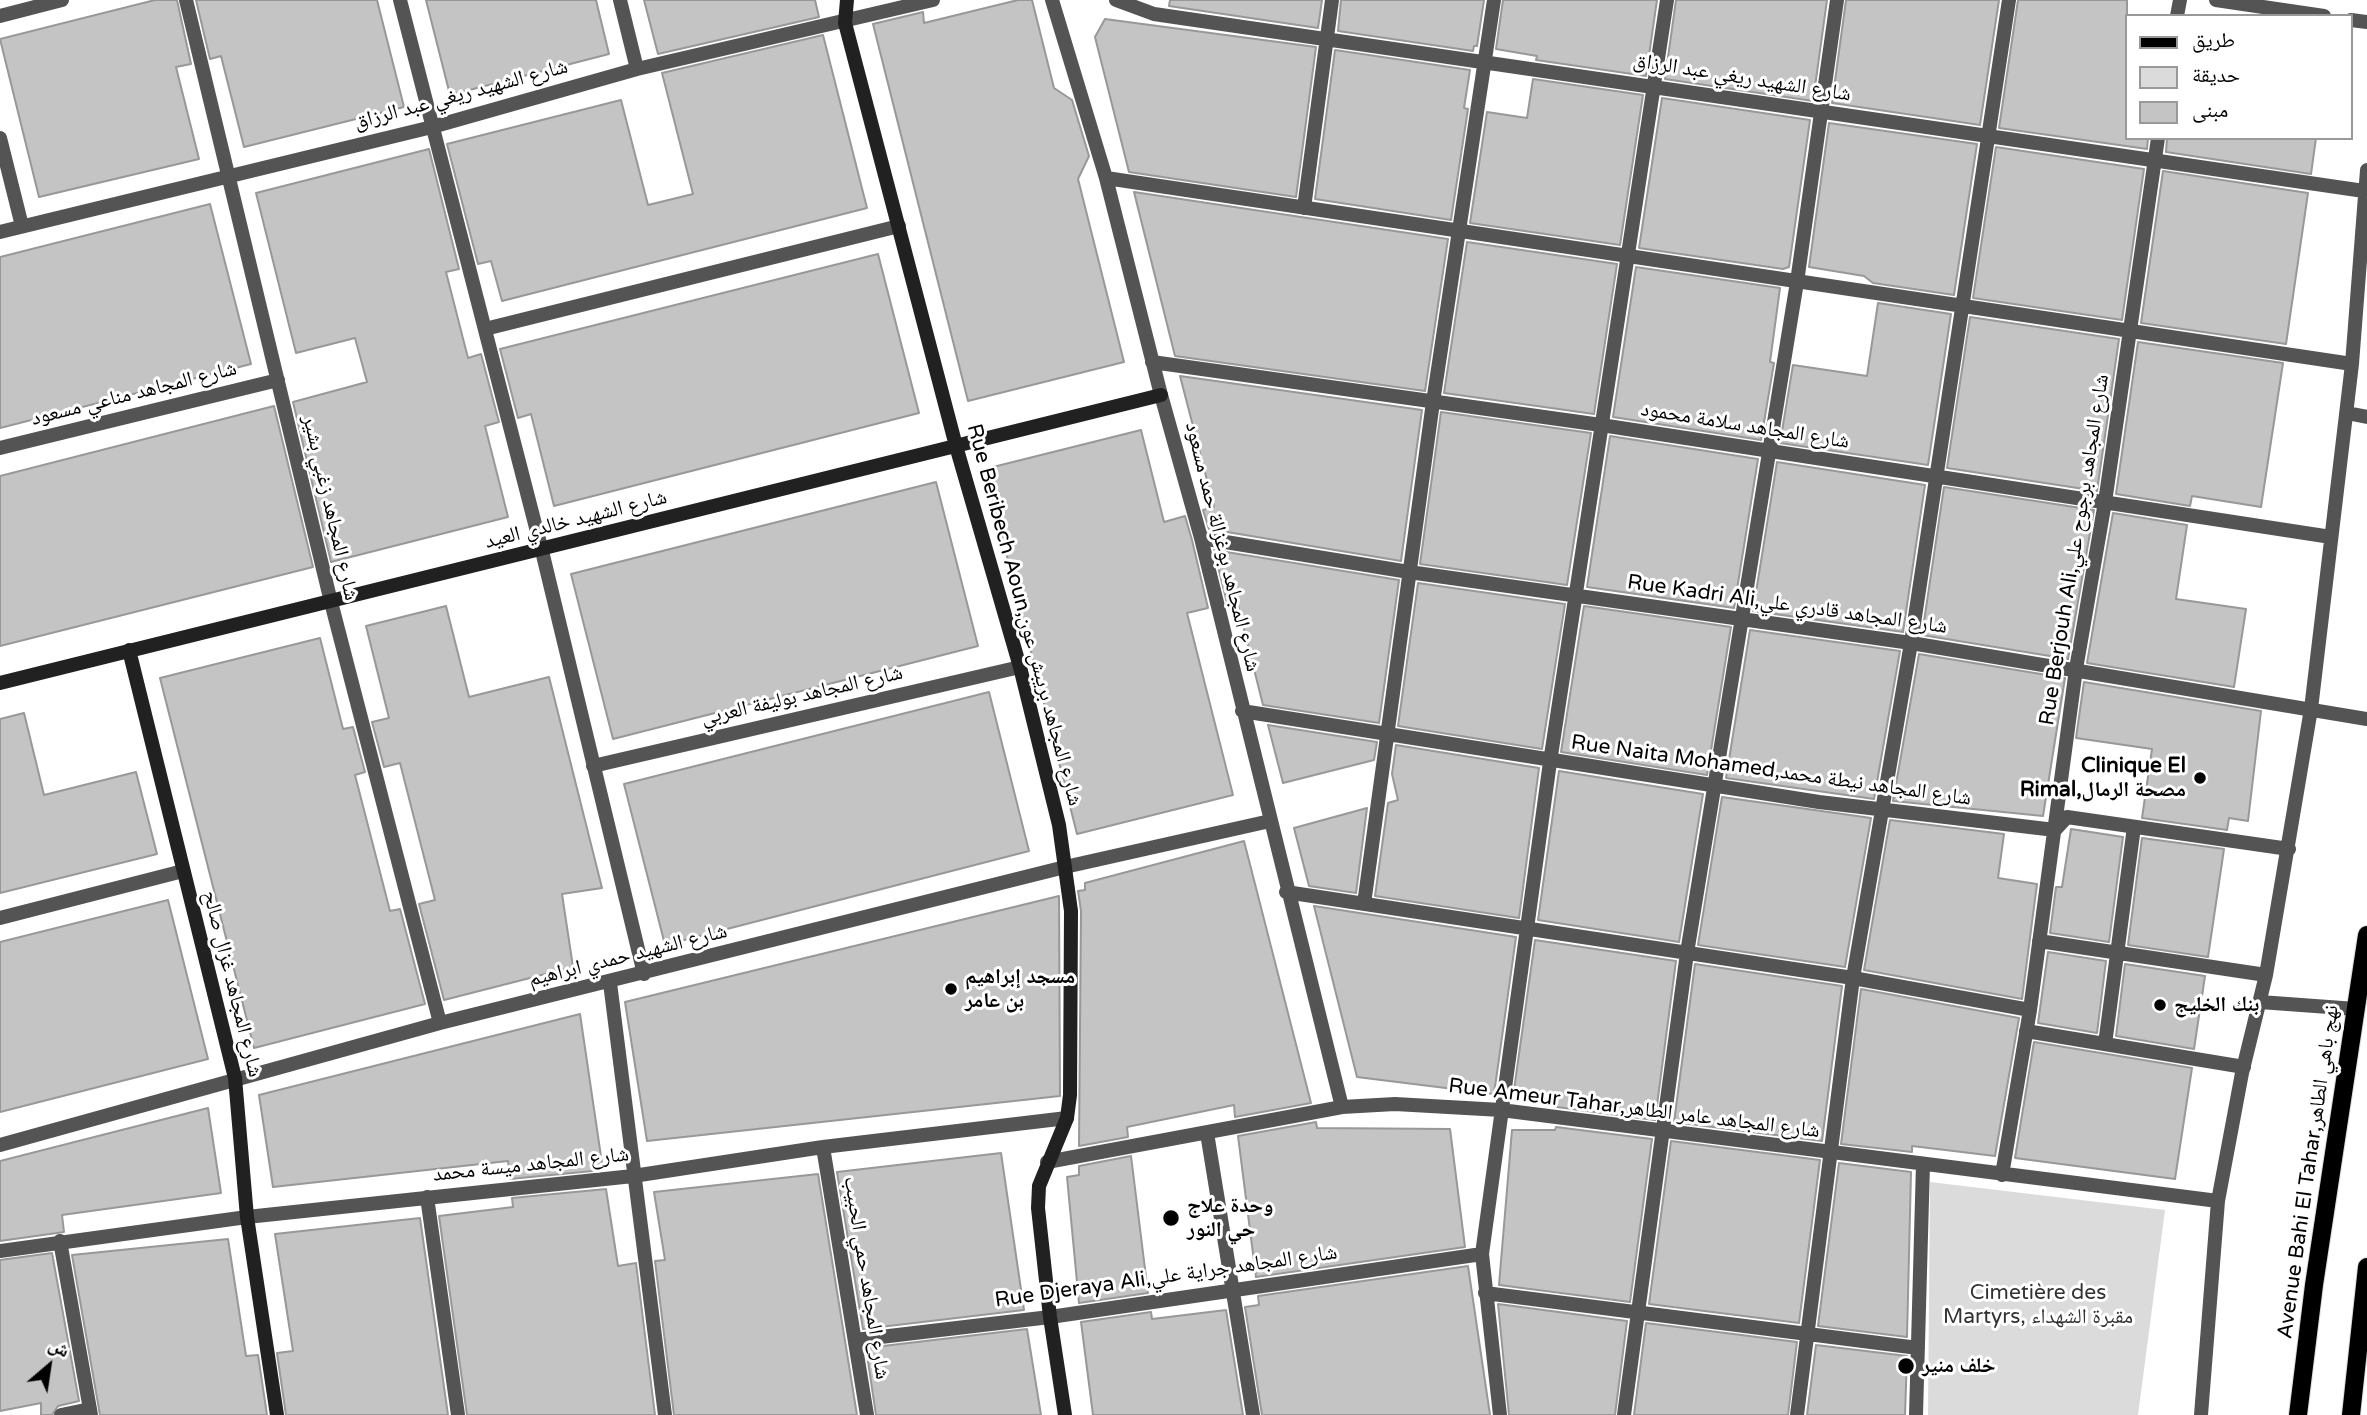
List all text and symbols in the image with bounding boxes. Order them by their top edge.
legend [2126,14,2353,140]
text: طريق [2192,28,2235,53]
street label: شارع الشهيد ريغي عبد الرزاق [1631,48,1853,108]
street label: شارع الشهيد ريغي عبد الرزاق [351,54,571,136]
text: حديقة [2192,63,2240,88]
text: مبنى [2192,98,2228,123]
street label: شارع المجاهد مناعي مسعود [29,356,239,432]
street label: Rue Berjouh Ali,شارع المجاهد برجوح علي [2035,373,2115,727]
street label: شارع المجاهد سلامة محمود [1639,397,1851,455]
street label: شارع المجاهد زغبي بشير [296,413,364,603]
street label: شارع المجاهد بوغزالة حمد مسعود [1179,420,1265,674]
street label: Rue Beribech Aoun,شارع المجاهد بريبش عون [961,421,1087,809]
street label: شارع الشهيد خالدي العيد [482,485,670,555]
street label: Rue Kadri Ali,شارع المجاهد قادري علي [1625,570,1949,640]
street label: شارع المجاهد بوليفة العربي [699,661,905,731]
street label: Rue Naita Mohamed,شارع المجاهد نيطة محمد [1569,730,1973,812]
place label: Clinique El Rimal,مصحة الرمال [2020,753,2186,803]
marker: Clinique El Rimal,مصحة الرمال [2192,770,2208,786]
street label: شارع المجاهد غزال صالح [197,888,267,1080]
street label: شارع الشهيد حمدي ابراهيم [526,919,730,993]
place label: مسجد إبراهيم بن عامر [965,964,1075,1014]
marker: مسجد إبراهيم بن عامر [943,981,959,997]
place label: بنك الخليج [2174,992,2259,1018]
marker: بنك الخليج [2152,997,2168,1013]
street label: Avenue Bahi El Tahar,نهج باهي الطاهر [2273,1003,2345,1341]
street label: Rue Ameur Tahar,شارع المجاهد عامر الطاهر [1447,1074,1821,1144]
street label: شارع المجاهد ميسة محمد [432,1142,630,1188]
street label: شارع المجاهد حمي الحبيب [838,1175,894,1381]
place label: وحدة علاج حي النور [1187,1193,1273,1243]
marker: وحدة علاج حي النور [1161,1208,1181,1228]
street label: Rue Djeraya Ali,شارع المجاهد جراية علي [993,1240,1339,1314]
park label: Cimetière des Martyrs, مقبرة الشهداء [1943,1280,2133,1330]
north arrow [14,1331,84,1401]
text: ش [45,1333,73,1362]
place label: خلف منير [1922,1353,1996,1379]
marker: خلف منير [1896,1356,1916,1376]

